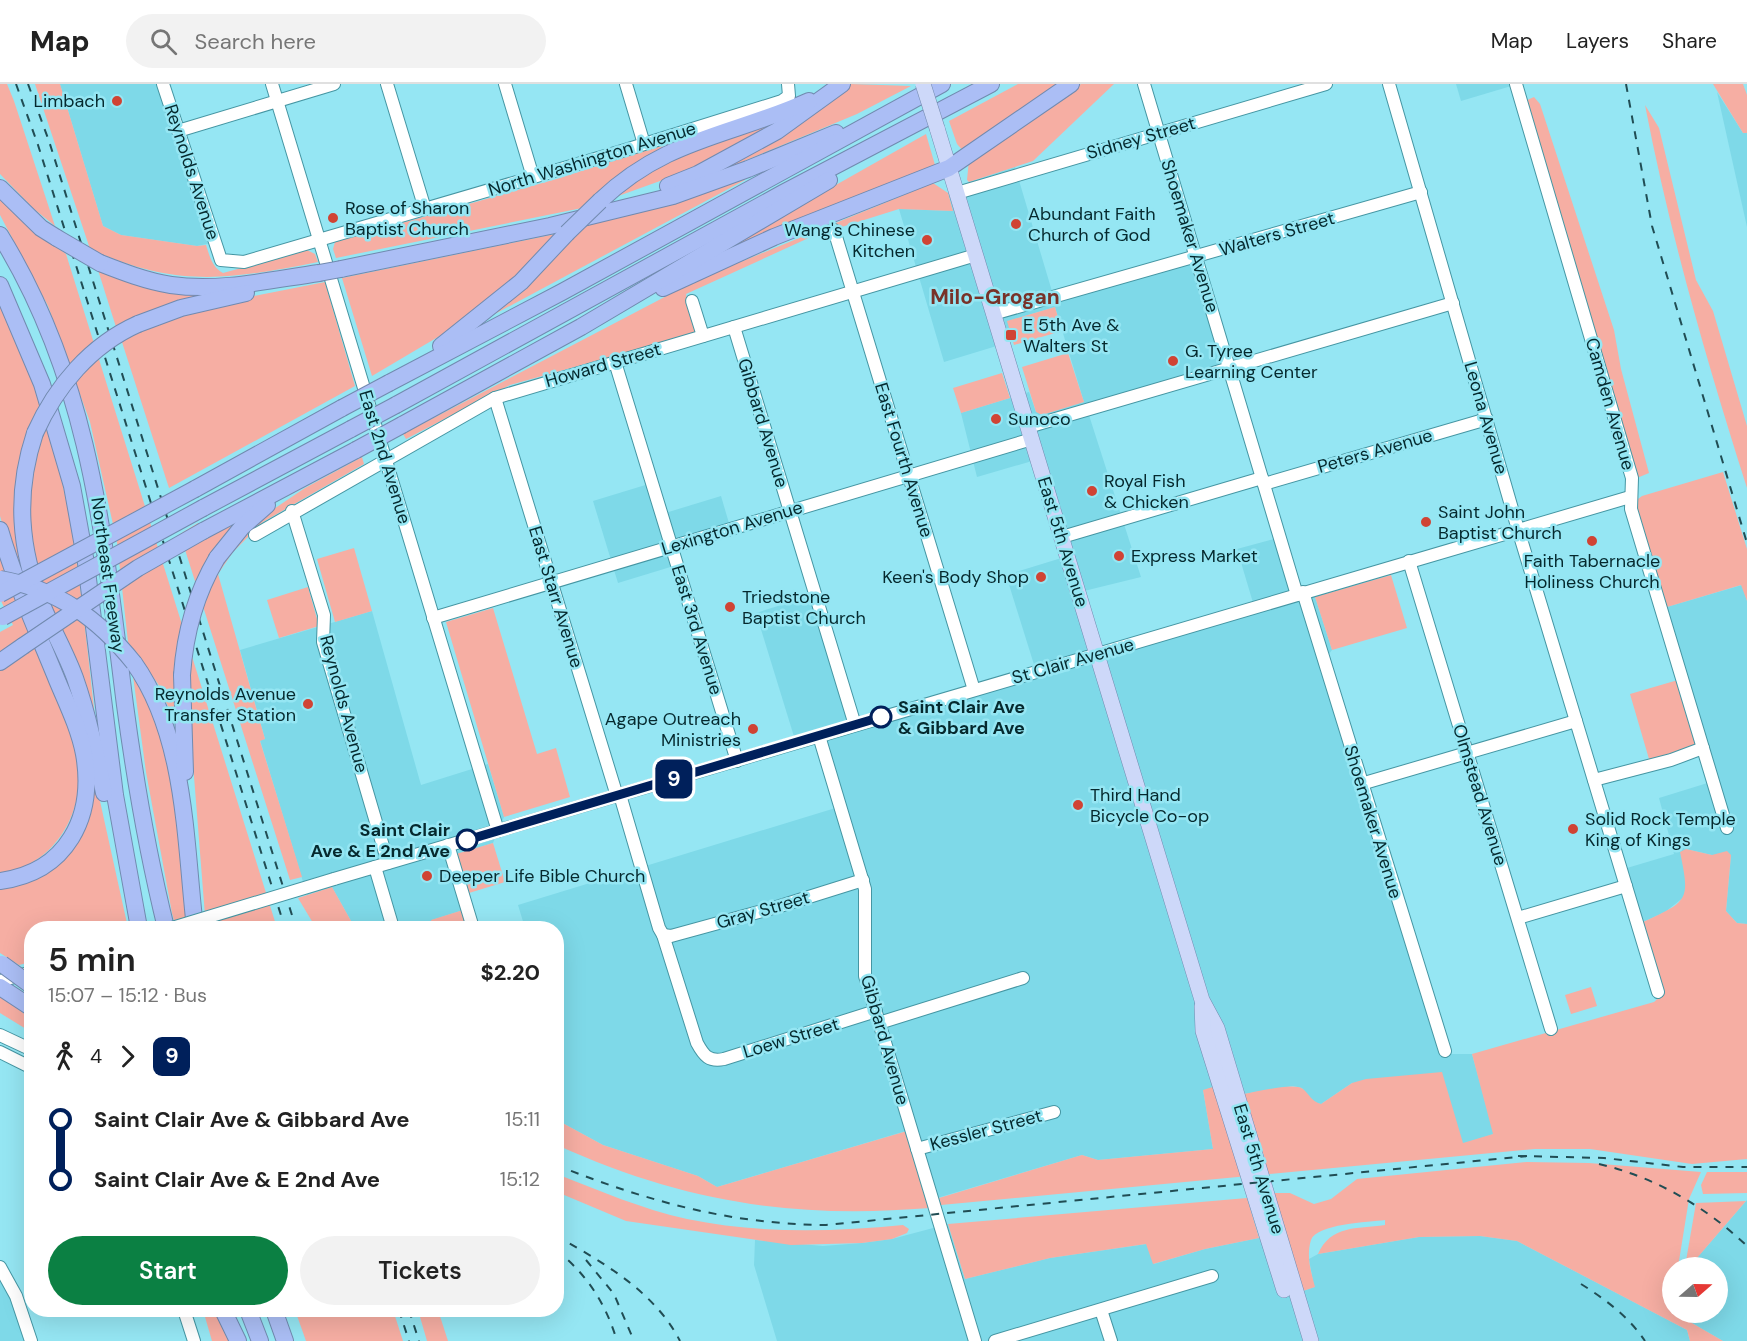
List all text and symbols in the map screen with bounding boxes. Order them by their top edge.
search box [126,14,546,68]
text: Map [30,23,90,60]
icon: search [147,25,180,58]
text: Search here [195,27,316,56]
text: Map [1491,27,1533,55]
text: Layers [1566,27,1629,55]
text: Share [1662,27,1717,55]
place label: Limbach [33,89,105,113]
marker: Limbach [110,94,124,108]
street label: Reynolds Avenue [159,101,225,243]
street label: Sidney Street [1084,111,1198,165]
street label: North Washington Avenue [485,116,699,202]
street label: Shoemaker Avenue [1155,157,1225,315]
place label: Rose of Sharon Baptist Church [345,196,469,241]
place label: Abundant Faith Church of God [1028,202,1156,247]
street label: Walters Street [1217,206,1337,262]
marker: Rose of Sharon Baptist Church [326,211,340,225]
marker: Abundant Faith Church of God [1009,217,1023,231]
place label: Wang's Chinese Kitchen [784,218,915,263]
marker: Wang's Chinese Kitchen [920,233,934,247]
district label: Milo-Grogan [930,283,1060,311]
place label: E 5th Ave & Walters St [1023,313,1119,358]
marker: E 5th Ave & Walters St [1004,328,1018,342]
street label: Camden Avenue [1580,335,1640,473]
street label: Howard Street [542,337,664,393]
place label: G. Tyree Learning Center [1185,339,1318,384]
marker: G. Tyree Learning Center [1166,354,1180,368]
street label: Gibbard Avenue [732,355,794,491]
street label: Leona Avenue [1458,359,1514,477]
street label: East Fourth Avenue [869,380,939,540]
street label: East 2nd Avenue [353,387,417,527]
place label: Sunoco [1008,407,1071,431]
marker: Sunoco [989,412,1003,426]
street label: Peters Avenue [1315,423,1435,479]
place label: Royal Fish & Chicken [1104,469,1189,514]
street label: East 5th Avenue [1032,474,1094,610]
marker: Royal Fish & Chicken [1085,484,1099,498]
street label: Lexington Avenue [659,495,805,561]
street label: Northeast Freeway [85,496,131,654]
place label: Saint John Baptist Church [1438,500,1562,545]
marker: Saint John Baptist Church [1419,515,1433,529]
street label: East Starr Avenue [523,523,589,671]
marker: Faith Tabernacle Holiness Church [1585,534,1599,548]
place label: Express Market [1131,544,1258,568]
marker: Express Market [1112,549,1126,563]
place label: Faith Tabernacle Holiness Church [1524,549,1660,594]
street label: East 3rd Avenue [666,562,728,698]
place label: Keen's Body Shop [882,565,1029,589]
marker: Keen's Body Shop [1034,570,1048,584]
place label: Triedstone Baptist Church [742,585,866,630]
marker: Triedstone Baptist Church [723,600,737,614]
street label: St Clair Avenue [1009,632,1137,690]
street label: Reynolds Avenue [314,633,374,775]
place label: Reynolds Avenue Transfer Station [155,682,296,727]
place label: Saint Clair Ave & Gibbard Ave [898,695,1025,740]
marker: Reynolds Avenue Transfer Station [301,697,315,711]
marker: Saint Clair Ave & Gibbard Ave [870,706,892,728]
place label: Agape Outreach Ministries [605,707,741,752]
street label: Olmstead Avenue [1447,721,1513,869]
marker: Agape Outreach Ministries [746,722,760,736]
street label: Shoemaker Avenue [1338,743,1408,901]
line badge: 9 [654,760,694,798]
text: 9 [667,765,681,793]
place label: Third Hand Bicycle Co-op [1090,783,1209,828]
marker: Third Hand Bicycle Co-op [1071,798,1085,812]
place label: Solid Rock Temple King of Kings [1585,807,1736,852]
place label: Saint Clair Ave & E 2nd Ave [311,818,450,863]
marker: Solid Rock Temple King of Kings [1566,822,1580,836]
marker: Saint Clair Ave & E 2nd Ave [456,829,478,851]
place label: Deeper Life Bible Church [439,864,645,888]
marker: Deeper Life Bible Church [420,869,434,883]
street label: Gray Street [714,885,812,935]
text: 5 min [48,938,136,981]
text: $2.20 [480,958,540,987]
street label: Gibbard Avenue [855,972,915,1108]
text: 15:07 – 15:12 · Bus [48,982,207,1008]
street label: Loew Street [740,1012,842,1064]
icon: walk [48,1040,81,1073]
icon: forward [111,1040,144,1073]
text: 9 [165,1042,178,1070]
text: 4 [90,1043,102,1069]
street label: East 5th Avenue [1228,1101,1290,1237]
street label: Kessler Street [927,1104,1045,1156]
text: Saint Clair Ave & Gibbard Ave [94,1105,410,1134]
text: 15:11 [505,1106,540,1132]
text: Saint Clair Ave & E 2nd Ave [94,1165,380,1194]
text: 15:12 [500,1166,540,1192]
button: Start [48,1236,288,1305]
button: Tickets [300,1236,540,1305]
north arrow [1662,1257,1728,1323]
map controls [1662,1257,1728,1323]

